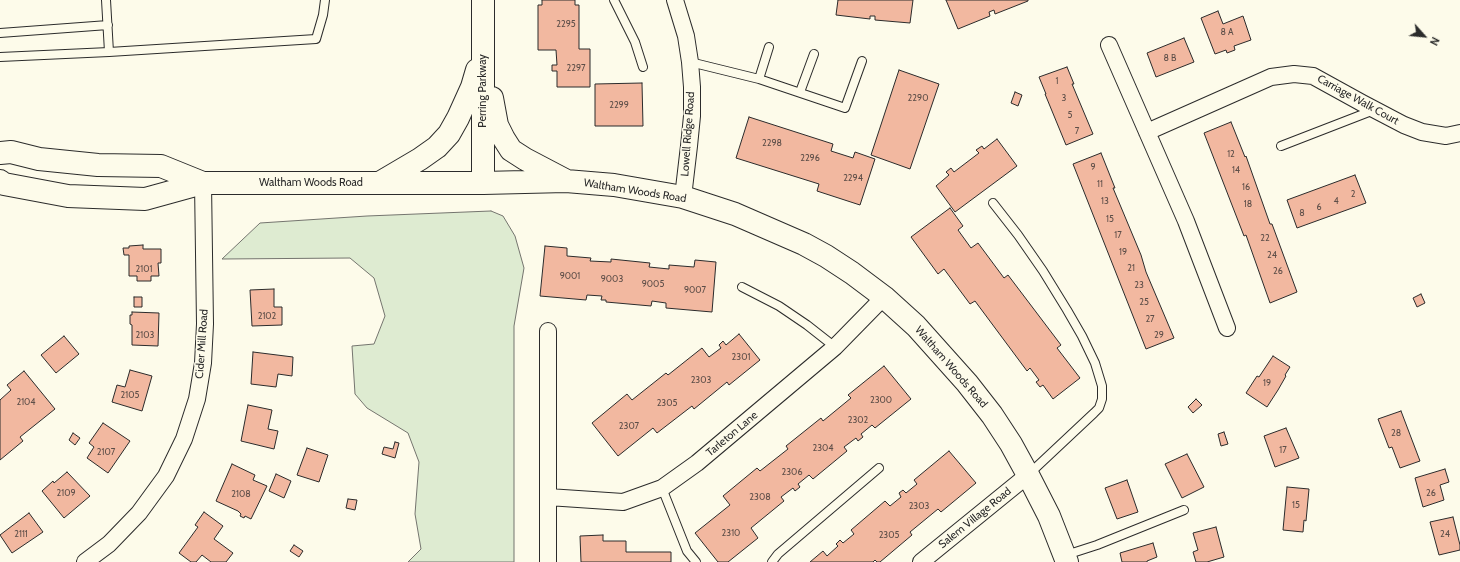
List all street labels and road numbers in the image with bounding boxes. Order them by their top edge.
street label: Perring Parkway [476,54,490,128]
street label: Carriage Walk Court [1315,72,1401,128]
street label: Lowell Ridge Road [678,91,698,177]
street label: Waltham Woods Road [259,176,363,190]
street label: Waltham Woods Road [583,176,687,206]
street label: Cider Mill Road [193,309,211,379]
street label: Waltham Woods Road [912,323,990,411]
street label: Tarleton Lane [704,409,760,459]
street label: Salem Village Road [936,485,1014,551]

